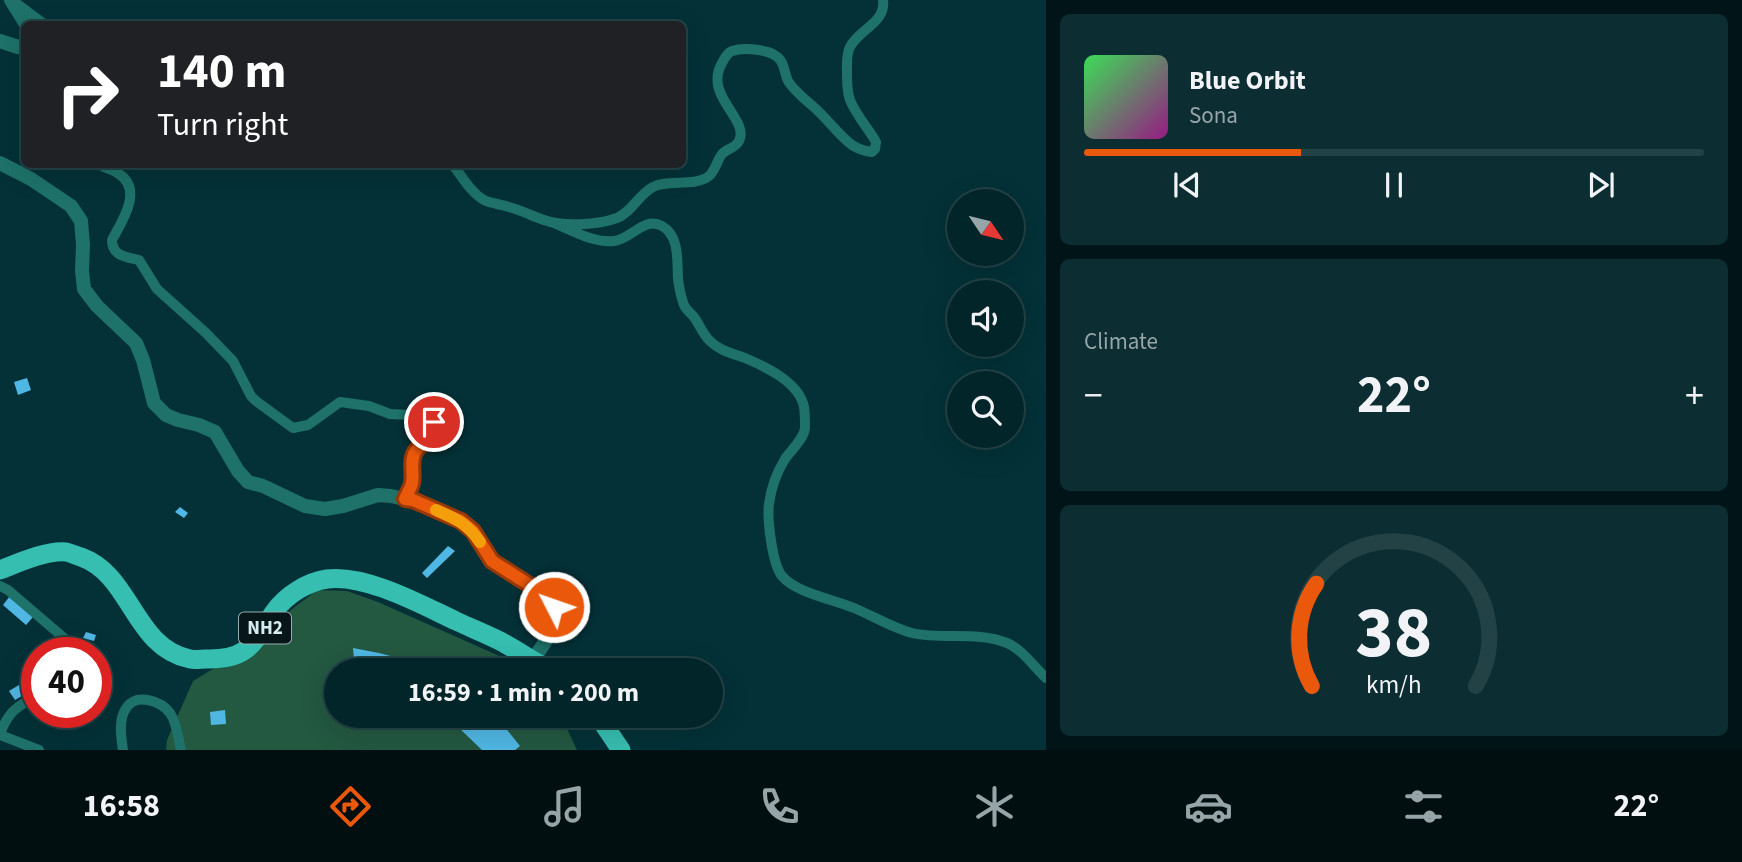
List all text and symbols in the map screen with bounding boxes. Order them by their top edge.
text: 140 m [157,37,286,107]
icon: right [42,49,133,140]
text: Blue Orbit [1189,62,1306,99]
text: Sona [1189,99,1238,132]
text: Turn right [157,102,288,148]
icon: previous [1168,166,1206,204]
icon: pause [1375,166,1413,204]
icon: next [1582,166,1620,204]
north arrow [947,189,1024,266]
map controls [947,189,1024,448]
button: sound [947,280,1024,357]
text: Climate [1084,325,1158,358]
text: 22° [1357,359,1431,433]
text: − [1084,369,1103,423]
text: + [1685,369,1704,423]
button: search [947,371,1024,448]
pin [404,392,464,452]
icon: arrive [415,403,453,441]
position arrow [517,570,591,644]
text: 38 [1356,582,1432,686]
road number: NH2 [239,612,291,643]
speed limit sign: 40 [21,637,112,728]
text: km/h [1366,667,1422,703]
text: 16:59 · 1 min · 200 m [408,674,639,711]
icon: directions [326,782,375,831]
icon: music [540,782,589,831]
icon: phone [755,782,804,831]
icon: climate [970,782,1019,831]
icon: car [1184,782,1233,831]
icon: filters [1399,782,1448,831]
text: 16:58 [83,783,160,829]
text: 22° [1614,783,1659,829]

